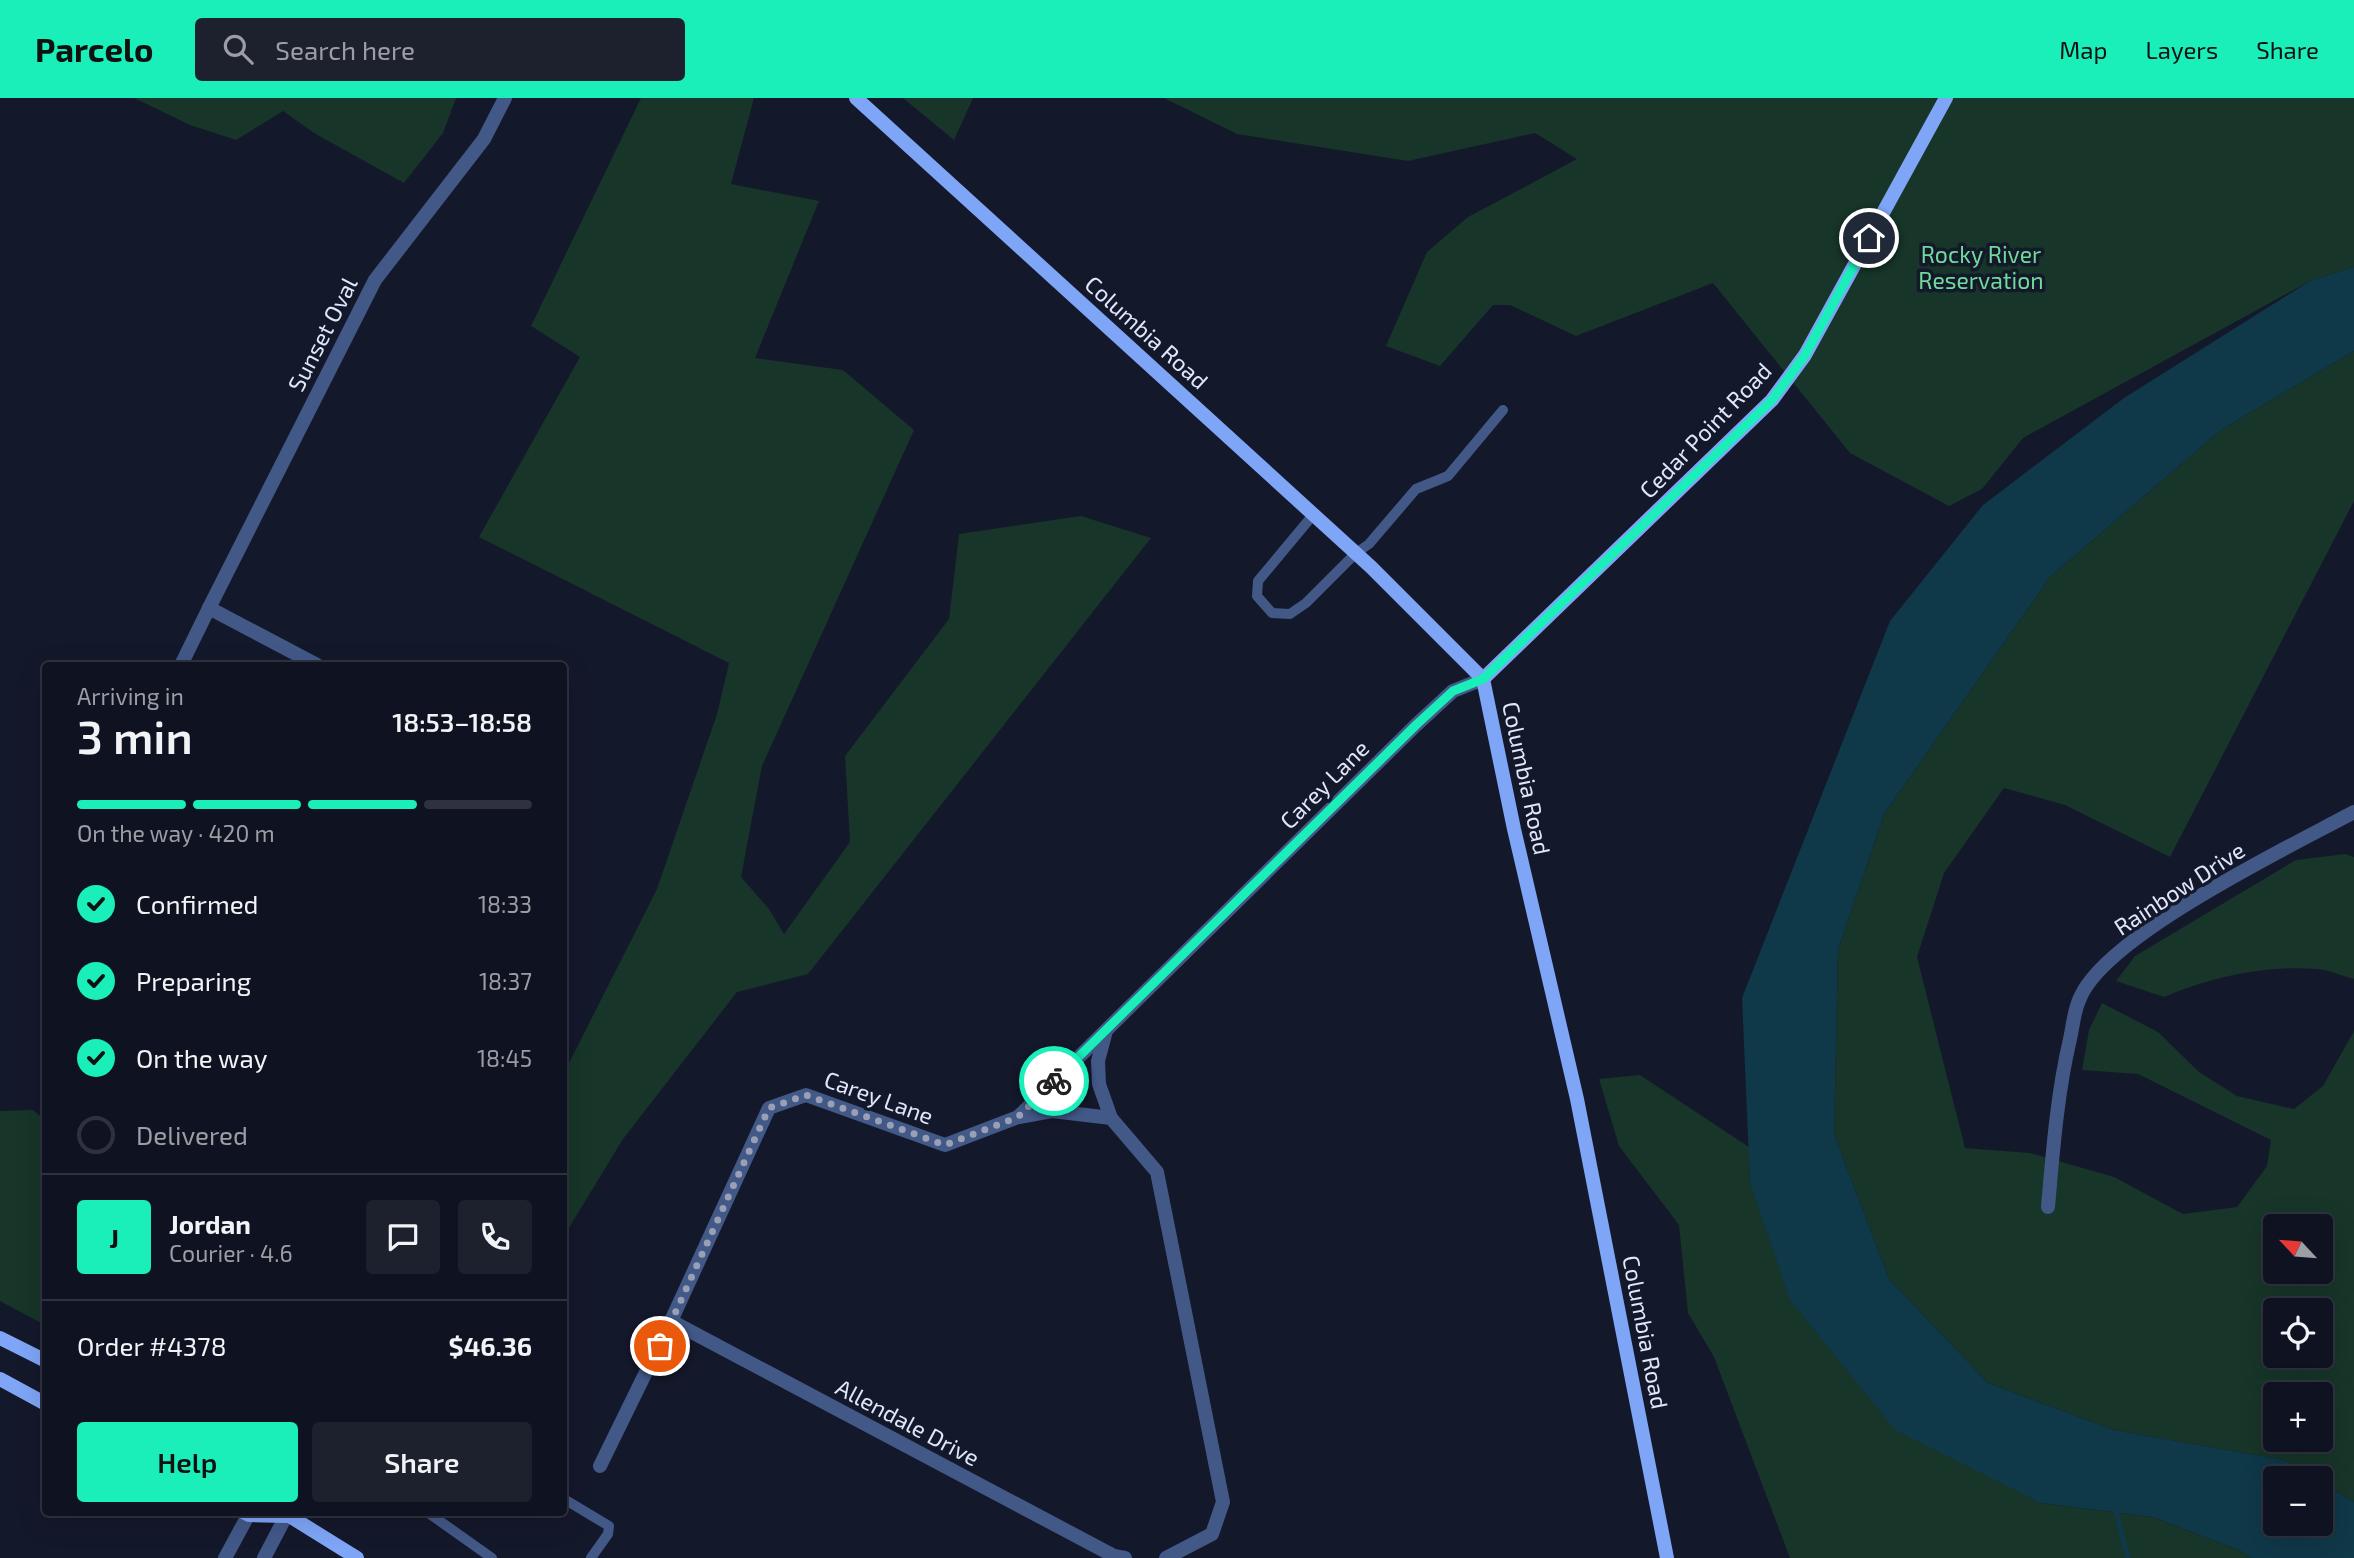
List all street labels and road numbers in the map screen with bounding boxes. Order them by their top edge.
street label: Columbia Road [1080,269,1214,395]
street label: Sunset Oval [281,272,363,396]
street label: Cedar Point Road [1633,356,1777,504]
street label: Columbia Road [1497,699,1557,857]
street label: Carey Lane [1274,734,1374,834]
street label: Rainbow Drive [2108,835,2250,941]
street label: Carey Lane [821,1064,937,1130]
street label: Columbia Road [1617,1253,1675,1411]
street label: Allendale Drive [831,1372,985,1472]

